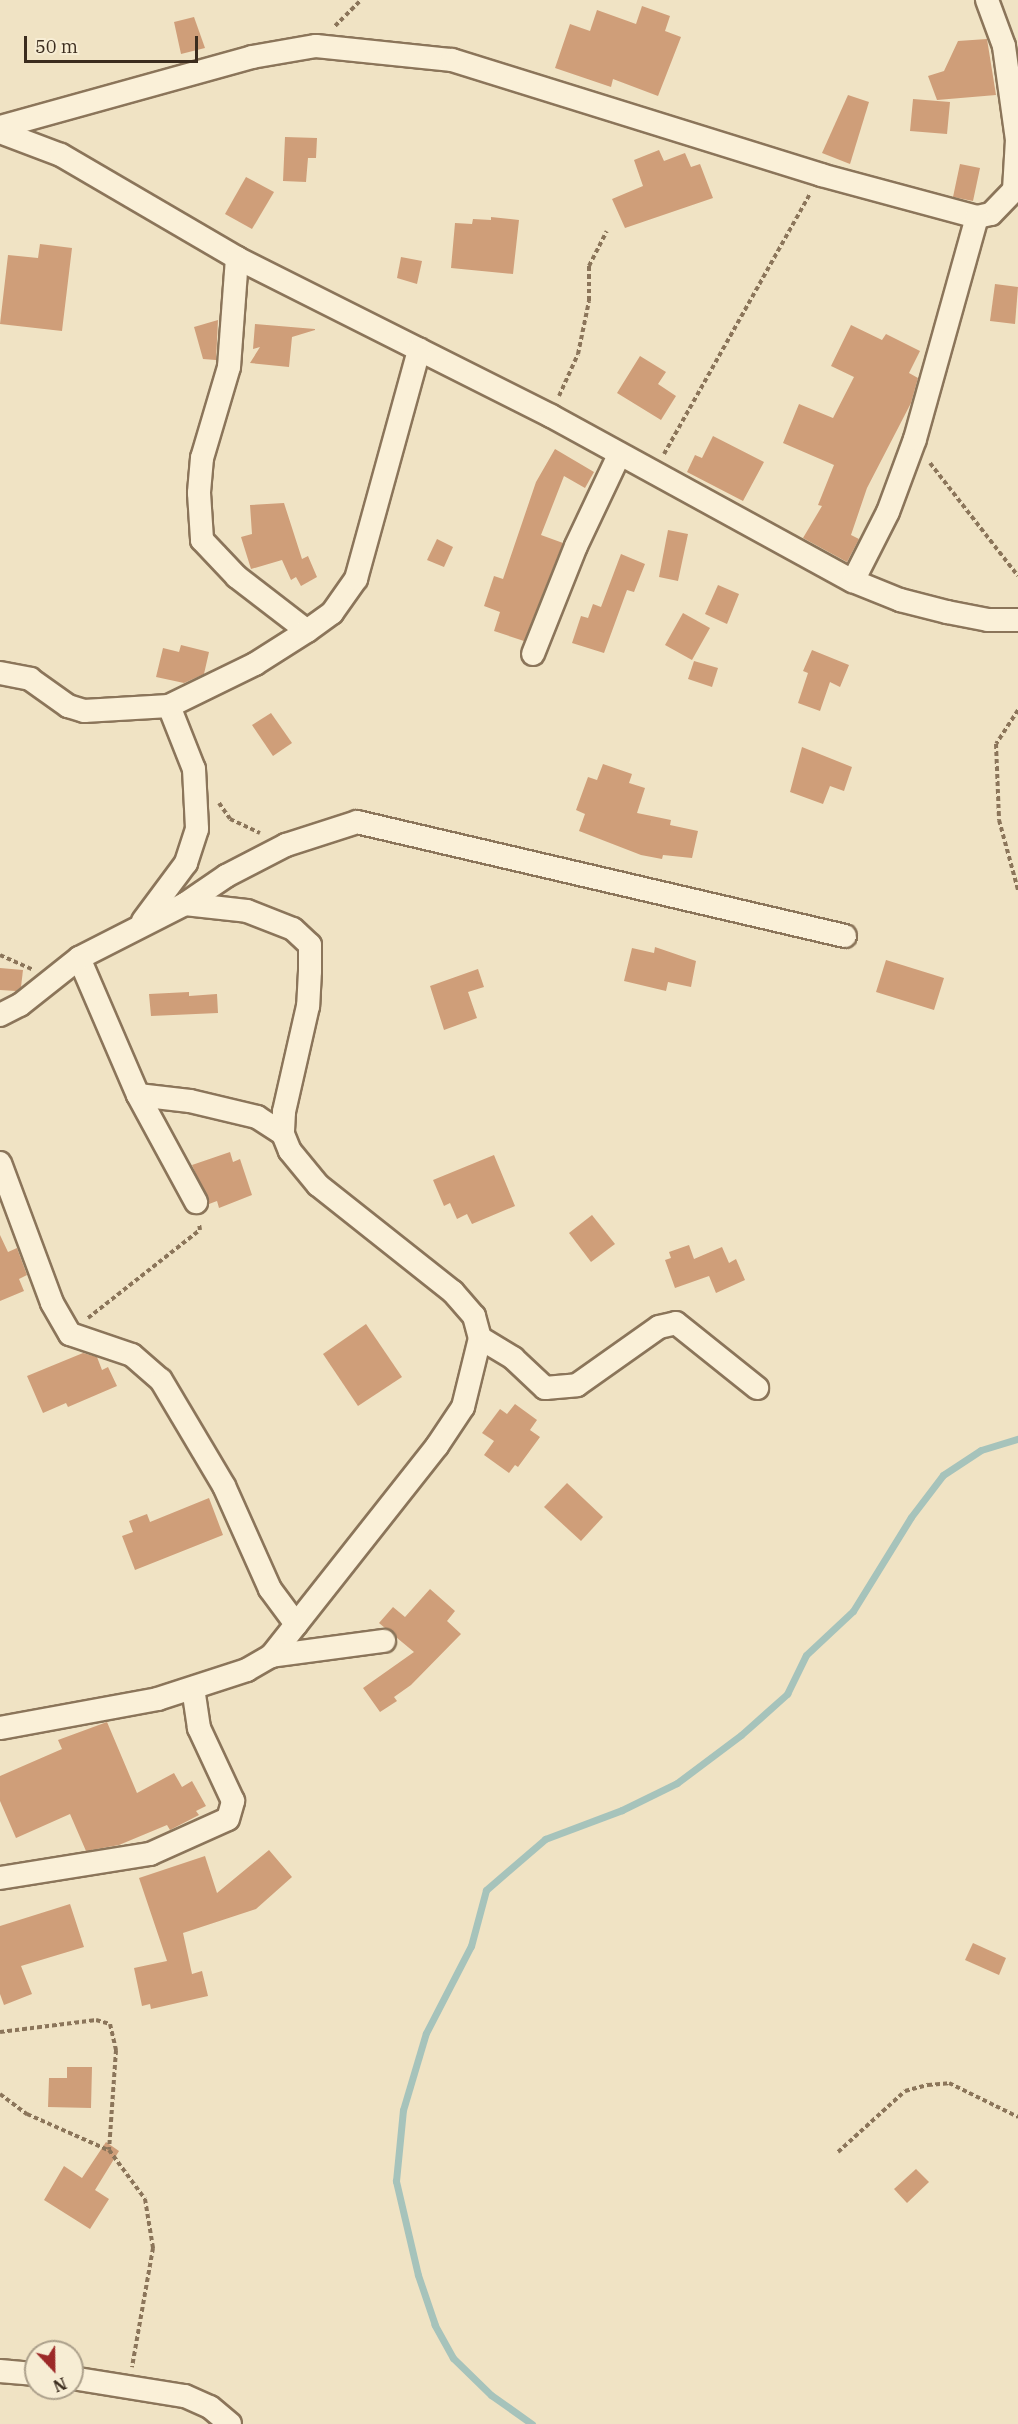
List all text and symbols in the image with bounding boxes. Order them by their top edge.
scale bar [27,24,201,62]
text: 50 m [35,35,78,58]
north arrow [24,2340,84,2400]
text: N [50,2373,70,2396]

